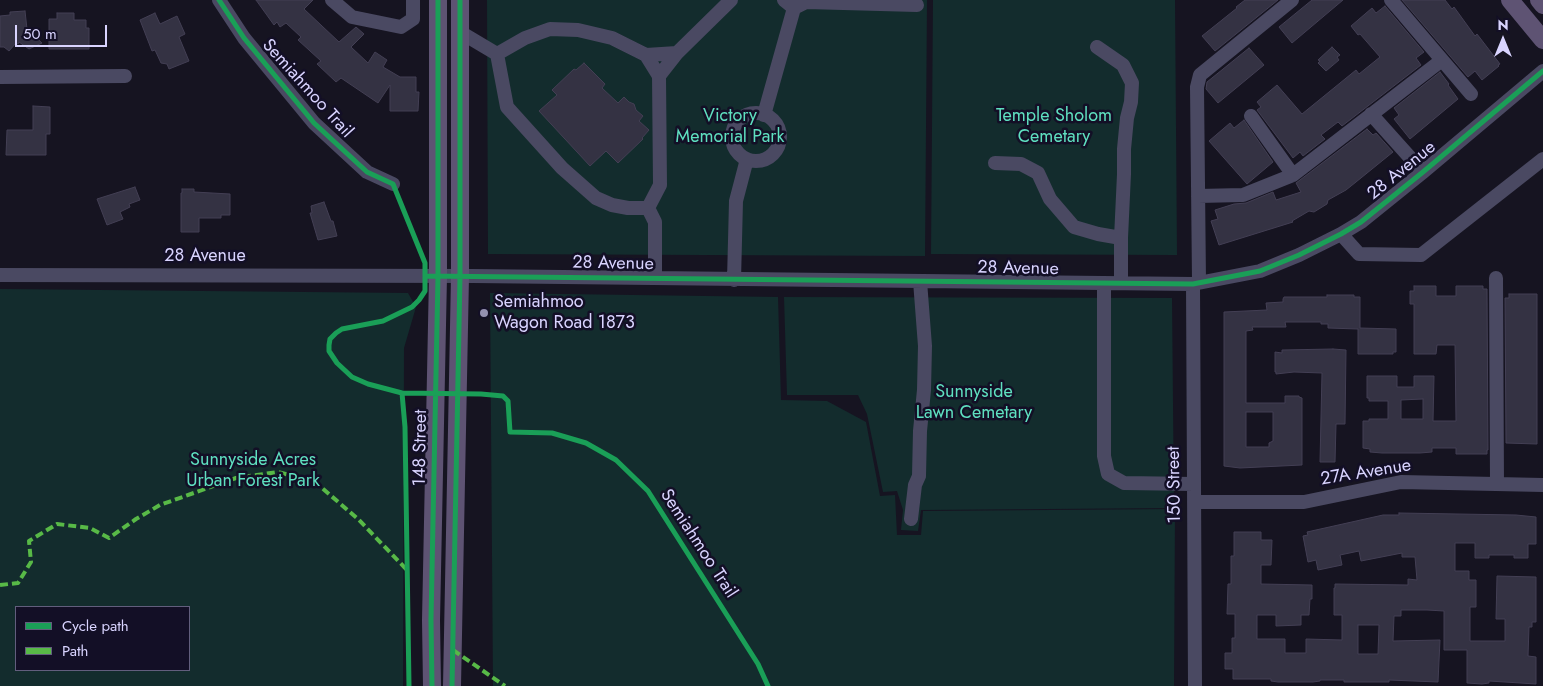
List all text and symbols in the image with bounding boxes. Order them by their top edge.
scale bar [18,15,110,47]
north arrow [1478,15,1528,65]
text: N [1497,15,1509,35]
text: 50 m [23,23,57,45]
street label: Semiahmoo Trail [257,35,357,143]
park label: Victory Memorial Park [676,106,784,148]
park label: Temple Sholom Cemetary [996,106,1112,148]
street label: 28 Avenue [1364,137,1440,205]
street label: 28 Avenue [164,246,246,268]
street label: 28 Avenue [572,252,654,276]
street label: 28 Avenue [977,257,1059,281]
place label: Semiahmoo Wagon Road 1873 [494,292,635,334]
marker: Semiahmoo Wagon Road 1873 [478,307,490,319]
park label: Sunnyside Lawn Cemetary [916,382,1032,424]
street label: 148 Street [410,409,432,487]
street label: 150 Street [1164,446,1186,524]
park label: Sunnyside Acres Urban Forest Park [186,450,320,492]
street label: 27A Avenue [1319,455,1413,491]
street label: Semiahmoo Trail [655,485,741,603]
legend [15,606,190,671]
text: Cycle path [62,615,129,637]
text: Path [62,640,88,662]

